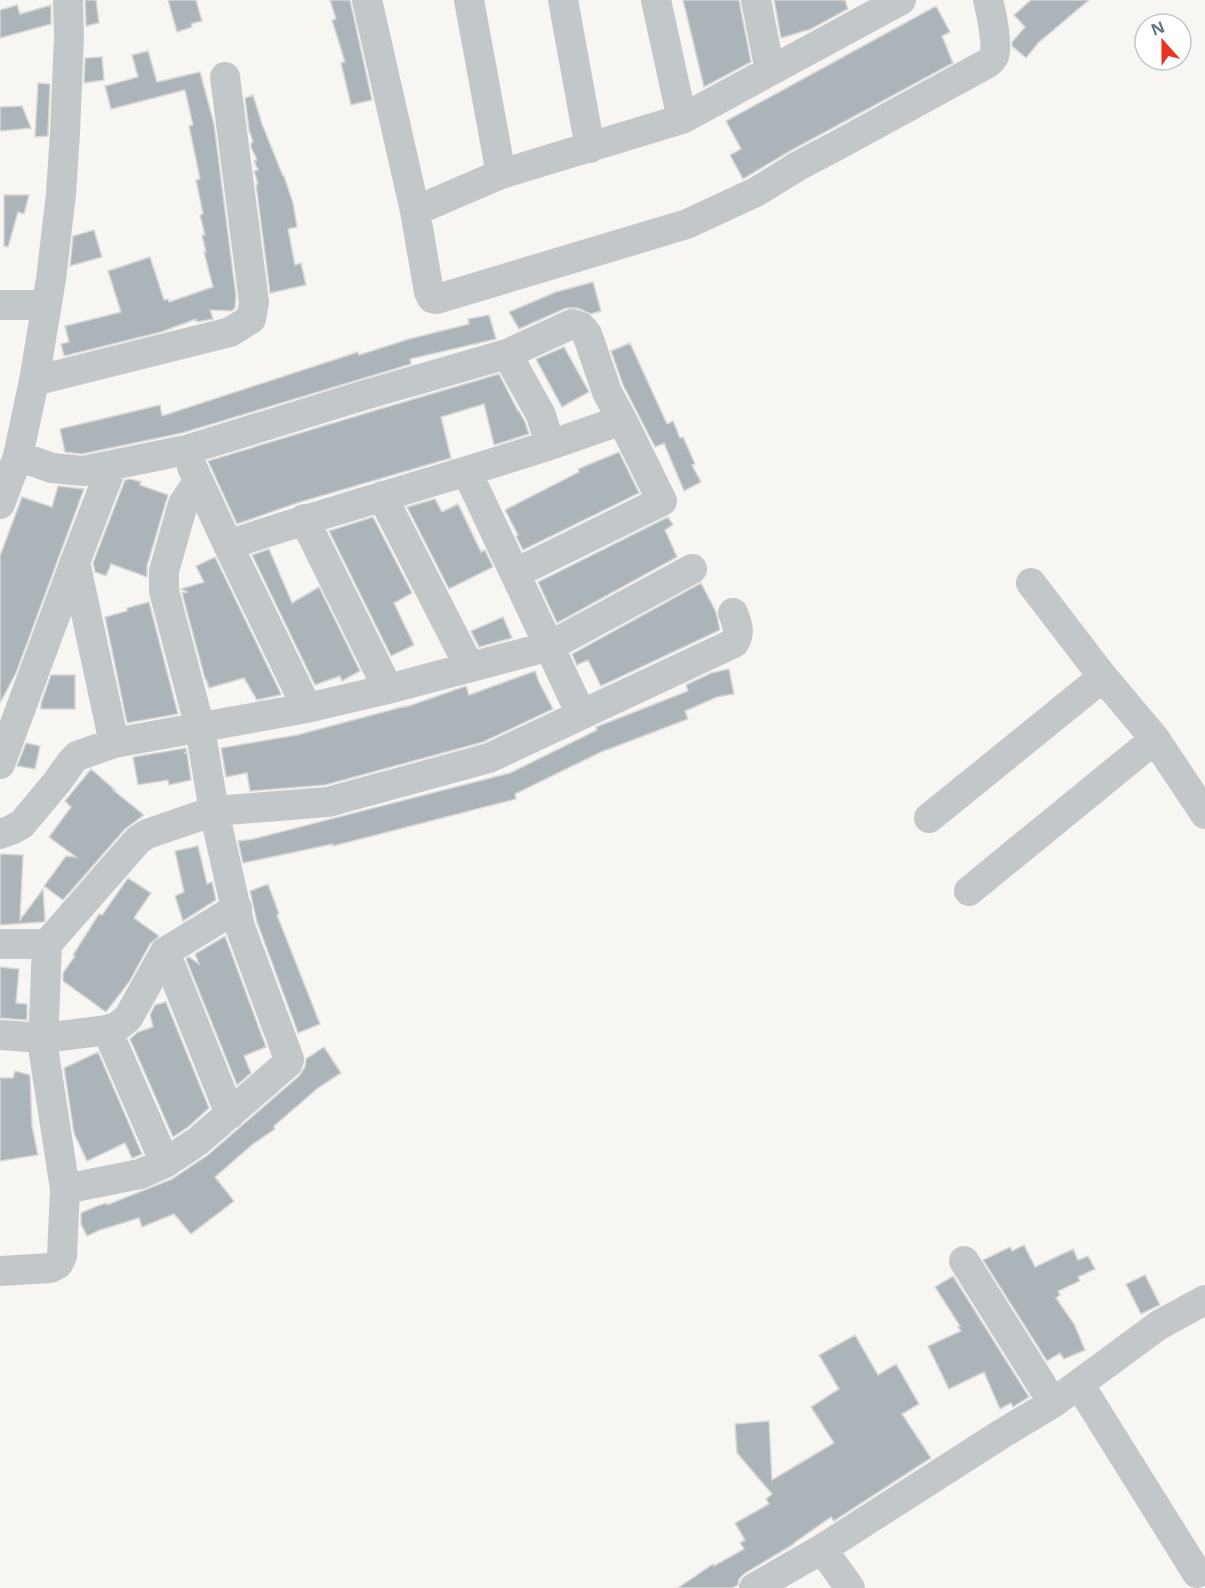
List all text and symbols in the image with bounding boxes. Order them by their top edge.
north arrow [1133,12,1193,72]
text: N [1148,15,1168,41]

